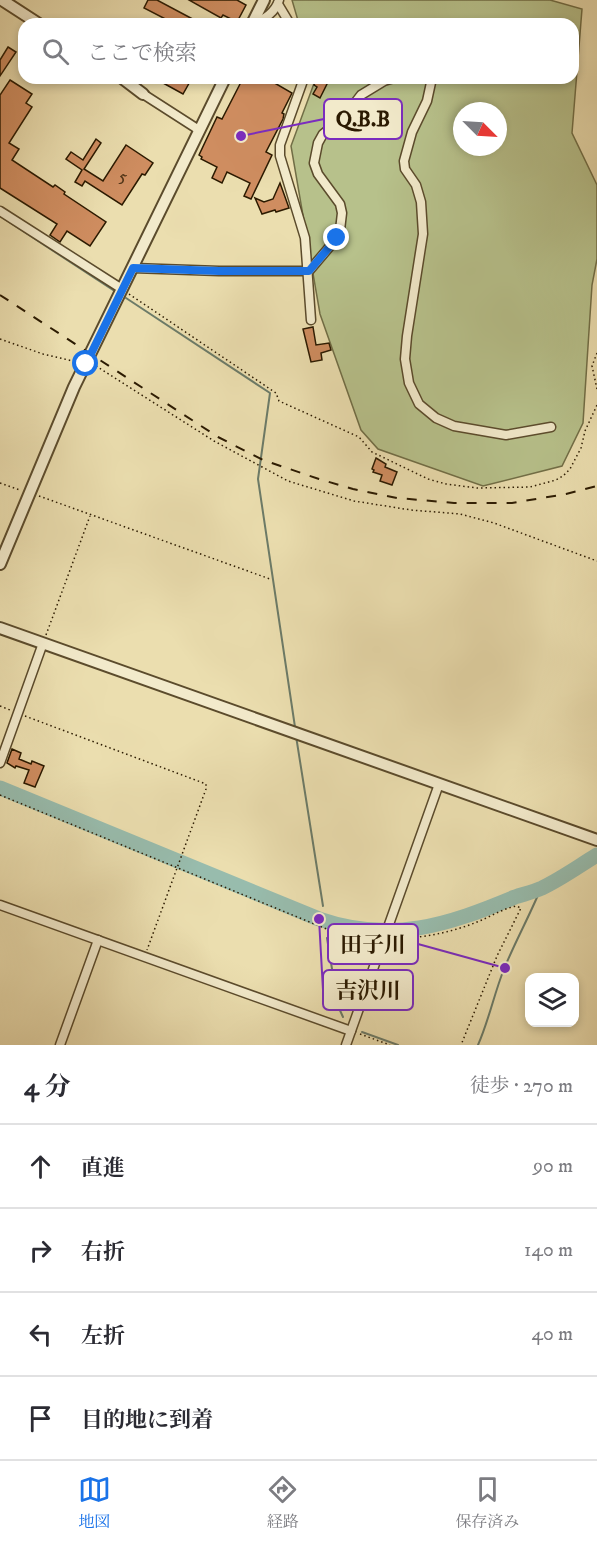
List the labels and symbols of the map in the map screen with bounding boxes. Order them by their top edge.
callout: Q.B.B [324,99,402,139]
north arrow [453,102,507,156]
text: Q.B.B [336,106,390,133]
house number: 5 [119,166,128,188]
route end [323,224,349,250]
route start [72,350,98,376]
callout: 田子川 [328,924,418,964]
text: 田子川 [340,932,406,959]
callout: 吉沢川 [323,970,413,1010]
text: 吉沢川 [335,978,401,1005]

